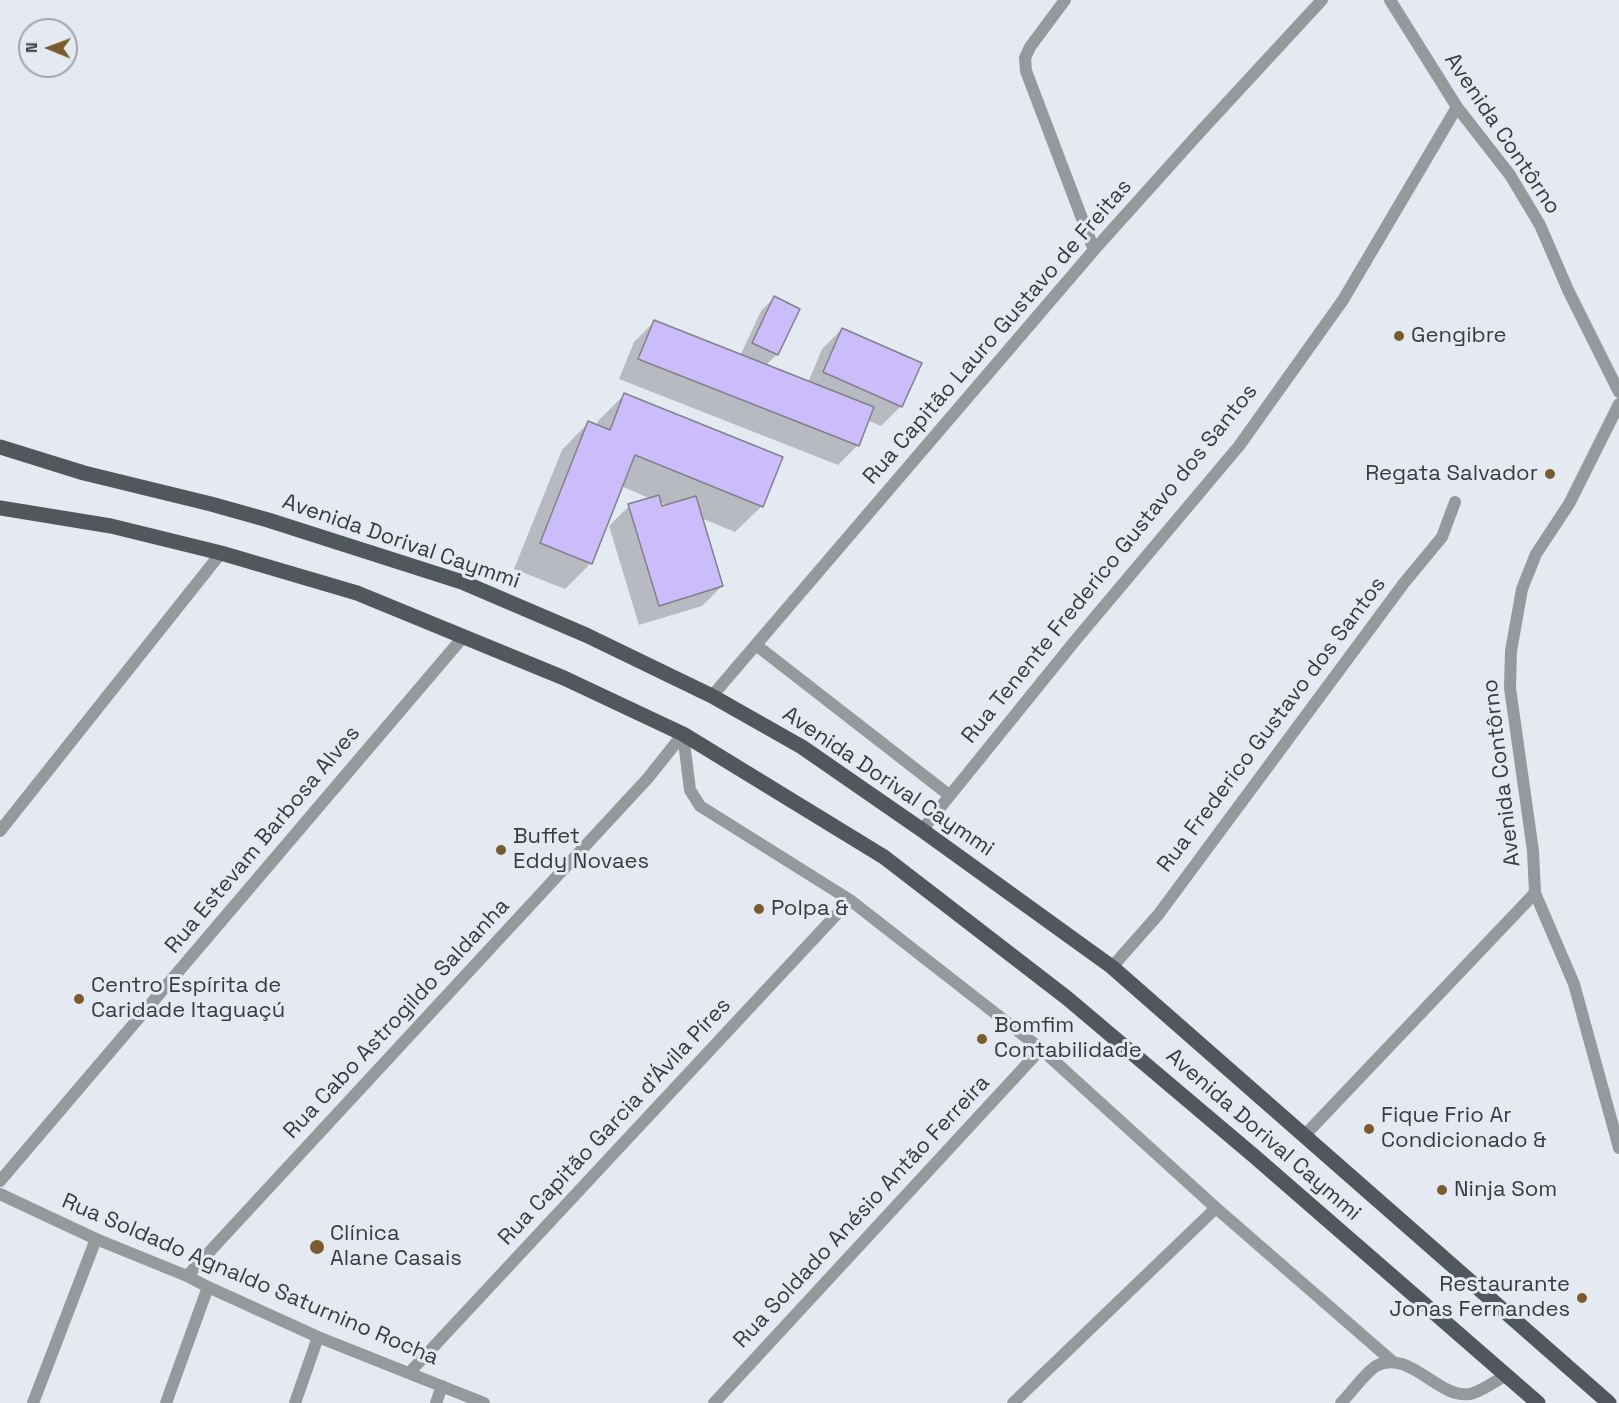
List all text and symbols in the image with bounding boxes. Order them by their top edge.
north arrow [18,18,78,78]
text: N [21,42,42,53]
street label: Avenida Contôrno [1438,48,1566,220]
street label: Rua Capitão Lauro Gustavo de Freitas [858,174,1138,490]
place label: Gengibre [1411,323,1507,349]
marker: Gengibre [1392,329,1406,343]
street label: Rua Tenente Frederico Gustavo dos Santos [957,379,1263,749]
place label: Regata Salvador [1365,461,1538,487]
marker: Regata Salvador [1543,467,1557,481]
street label: Avenida Dorival Caymmi [279,489,523,595]
street label: Rua Frederico Gustavo dos Santos [1152,572,1392,878]
street label: Avenida Contôrno [1477,678,1527,868]
street label: Avenida Dorival Caymmi [777,701,999,863]
street label: Rua Estevam Barbosa Alves [160,721,366,959]
place label: Buffet Eddy Novaes [513,824,649,876]
marker: Buffet Eddy Novaes [494,843,508,857]
street label: Rua Cabo Astrogildo Saldanha [279,893,515,1145]
place label: Polpa & [771,896,849,922]
marker: Polpa & [752,902,766,916]
place label: Centro Espírita de Caridade Itaguaçú [91,973,285,1024]
marker: Centro Espírita de Caridade Itaguaçú [72,992,86,1006]
street label: Rua Capitão Garcia d'Ávila Píres [493,993,737,1251]
place label: Bomfim Contabilidade [994,1013,1142,1064]
marker: Bomfim Contabilidade [975,1032,989,1046]
street label: Avenida Dorival Caymmi [1160,1043,1366,1227]
street label: Rua Soldado Anésio Antão Ferreira [728,1070,996,1354]
place label: Fique Frio Ar Condicionado & [1381,1103,1546,1154]
marker: Fique Frio Ar Condicionado & [1362,1122,1376,1136]
place label: Ninja Som [1454,1177,1557,1203]
marker: Ninja Som [1435,1183,1449,1197]
street label: Rua Soldado Agnaldo Saturnino Rocha [58,1188,442,1372]
place label: Clínica Alane Casais [330,1221,462,1272]
marker: Clínica Alane Casais [308,1238,326,1256]
place label: Restaurante Jonas Fernandes [1389,1272,1570,1324]
marker: Restaurante Jonas Fernandes [1575,1291,1589,1305]

